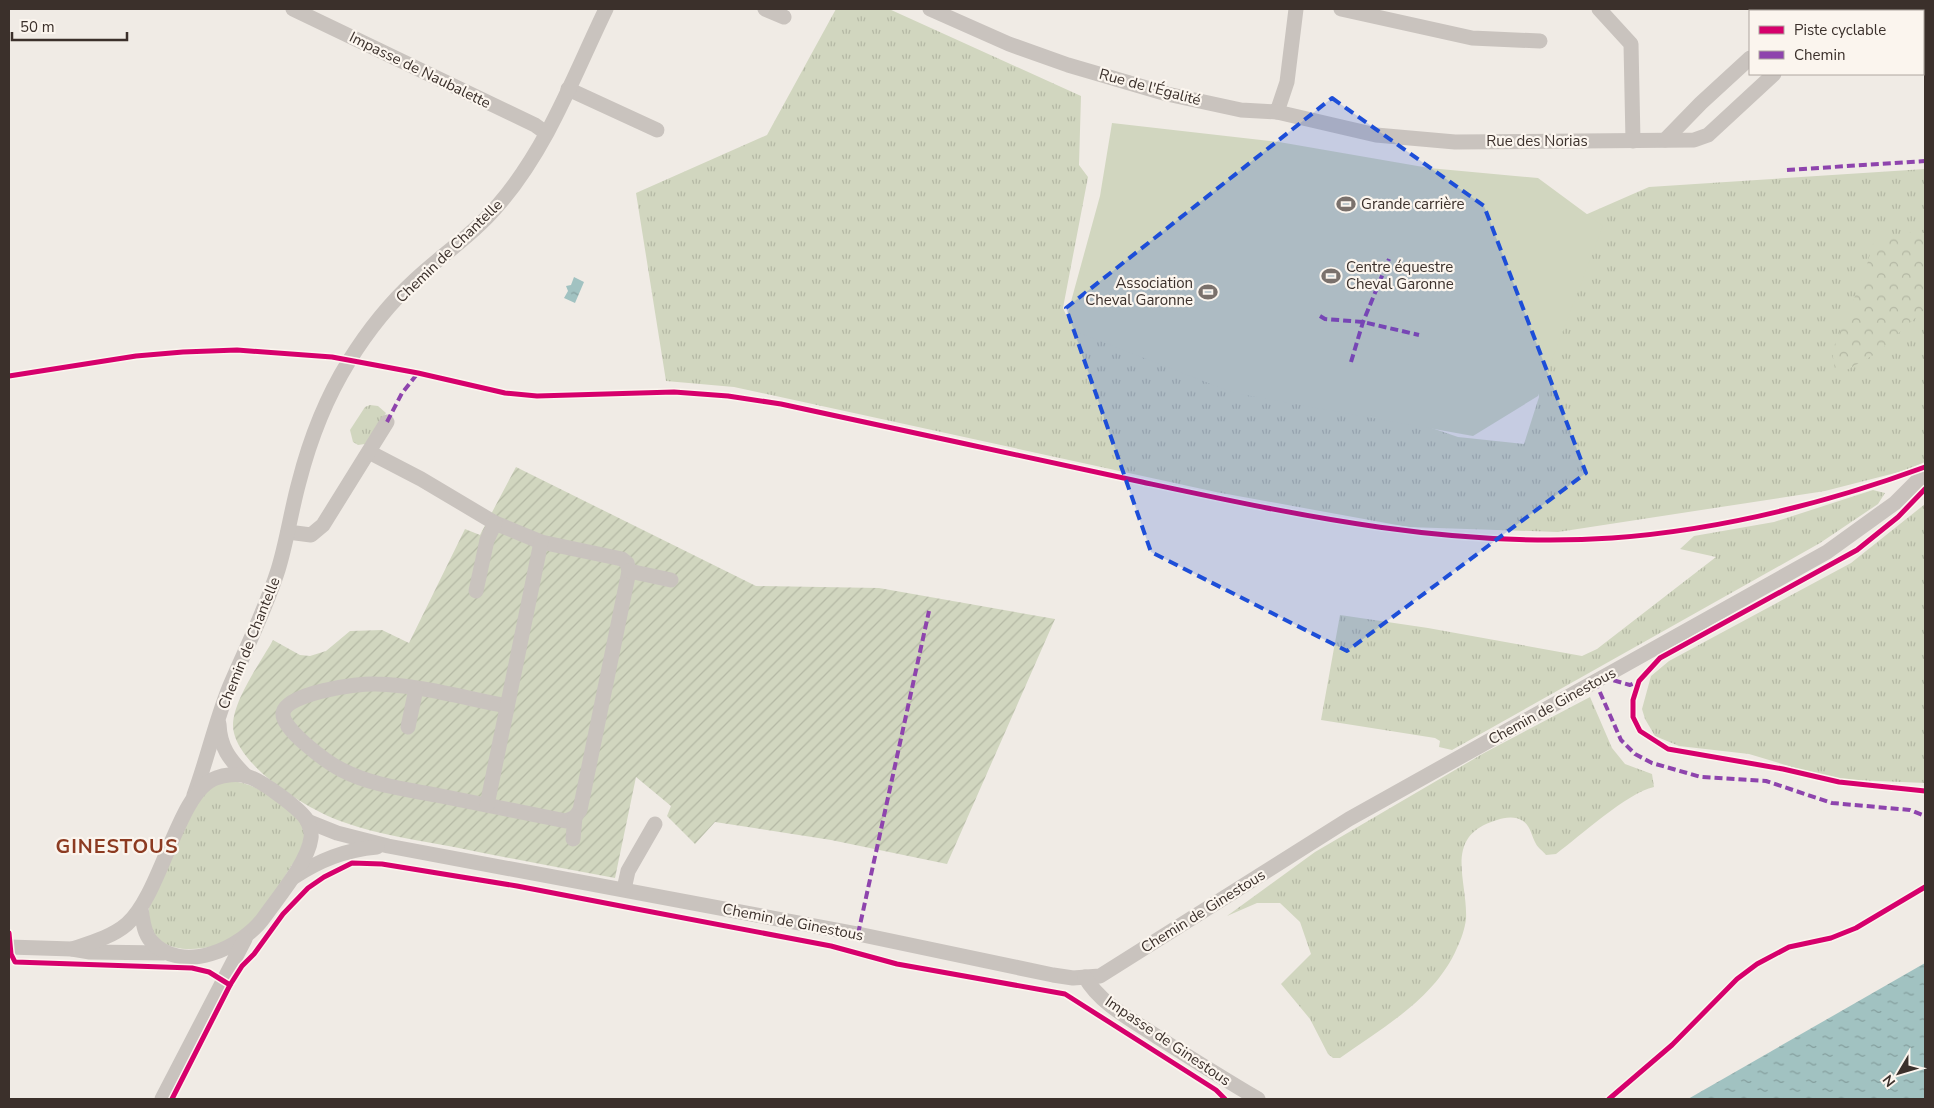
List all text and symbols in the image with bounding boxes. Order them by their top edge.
scale bar [12,10,128,42]
legend [1749,10,1924,75]
text: 50 m [20,17,55,37]
text: Piste cyclable [1794,20,1886,40]
street label: Impasse de Naubalette [346,27,494,113]
text: Chemin [1794,45,1845,65]
street label: Rue de l'Égalité [1097,64,1203,110]
street label: Rue des Norias [1486,131,1588,151]
sports icon: Grande carrière [1335,193,1357,215]
place label: Grande carrière [1361,194,1465,214]
street label: Chemin de Chantelle [391,195,507,307]
place label: Centre équestre Cheval Garonne [1346,257,1454,294]
sports icon: Centre équestre Cheval Garonne [1320,265,1342,287]
place label: Association Cheval Garonne [1085,273,1193,310]
sports icon: Association Cheval Garonne [1197,281,1219,303]
street label: Chemin de Chantelle [213,574,285,712]
street label: Chemin de Ginestous [1485,663,1619,749]
district label: GINESTOUS [56,833,179,860]
street label: Chemin de Ginestous [1137,865,1269,957]
street label: Chemin de Ginestous [721,899,865,945]
street label: Impasse de Ginestous [1101,991,1235,1091]
north arrow [1874,1048,1924,1098]
text: N [1878,1071,1900,1091]

